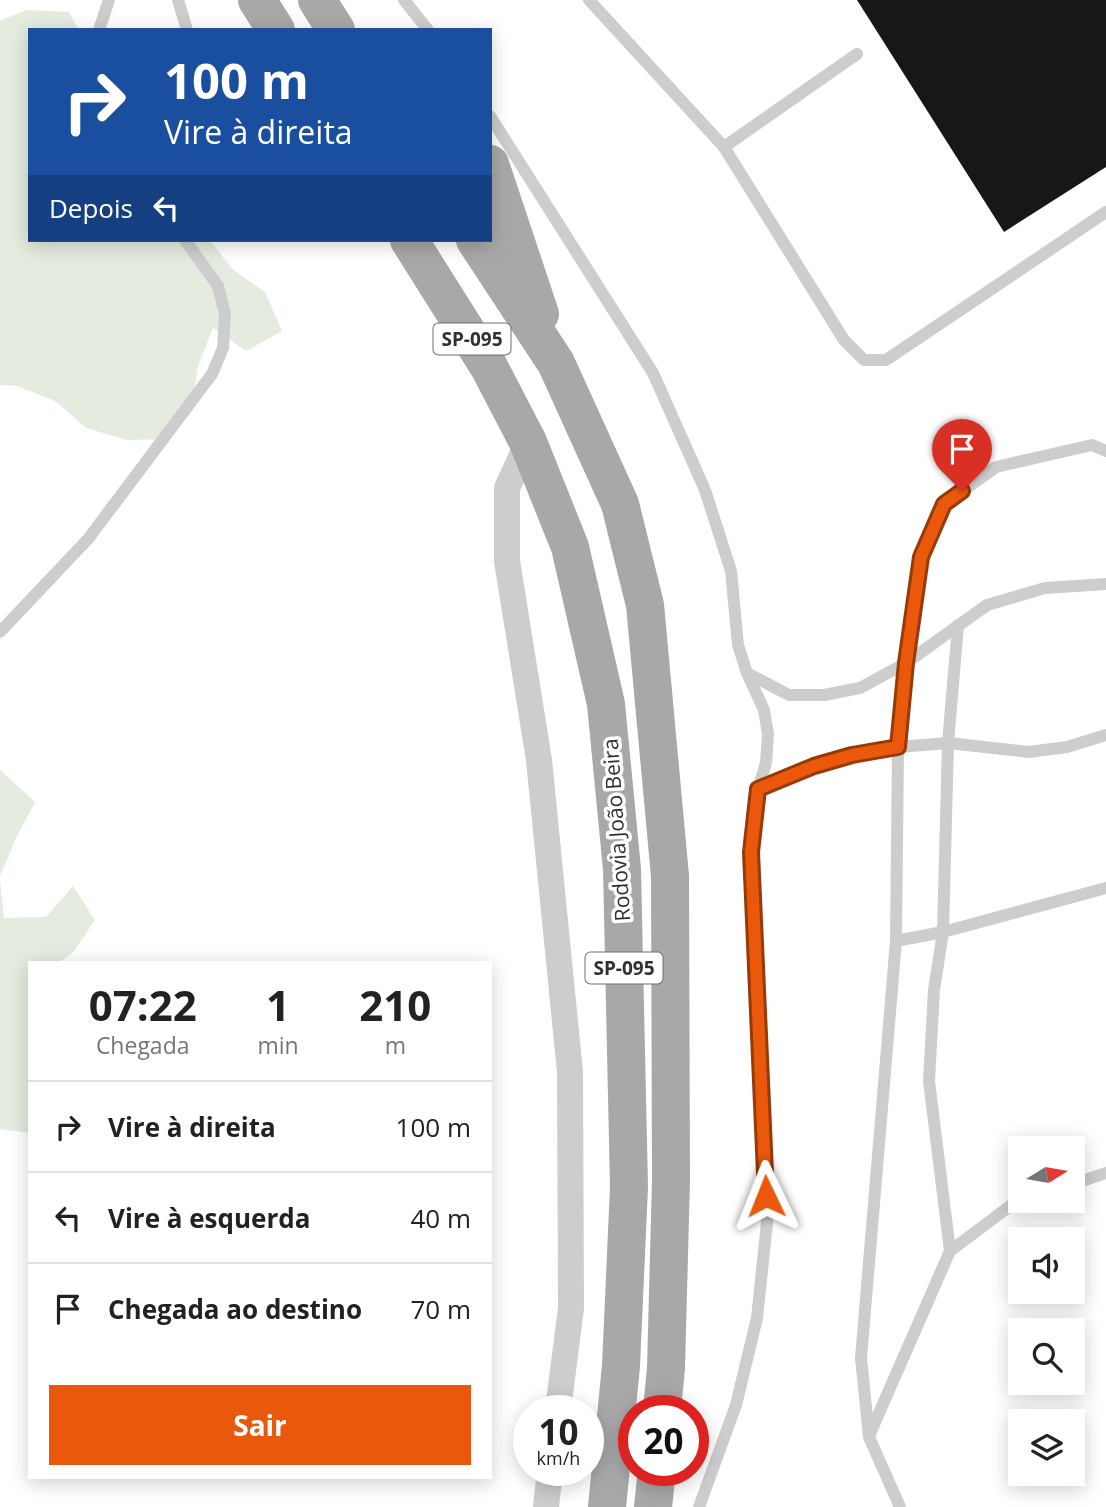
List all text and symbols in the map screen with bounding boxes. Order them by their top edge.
text: 100 m [164,47,309,113]
icon: right [49,56,140,147]
text: Vire à direita [164,110,353,153]
icon: left [147,189,185,227]
text: Depois [49,190,133,226]
road number: SP-095 [434,324,510,354]
pin [932,419,992,491]
icon: arrive [943,430,981,468]
street label: Rodovia João Beira [596,738,636,922]
road number: SP-095 [586,952,662,984]
text: 07:22 [89,976,197,1033]
text: 1 [266,976,290,1033]
text: 210 [359,976,431,1033]
text: Chegada [96,1029,190,1061]
text: min [257,1029,299,1061]
text: m [385,1029,406,1061]
icon: right [49,1108,87,1146]
text: Vire à direita [108,1109,276,1145]
text: 100 m [396,1109,471,1145]
north arrow [1008,1136,1085,1213]
map controls [1008,1136,1085,1486]
position arrow [729,1159,803,1233]
icon: left [49,1199,87,1237]
text: Vire à esquerda [108,1200,310,1236]
text: 40 m [410,1200,471,1236]
button: sound [1008,1227,1085,1304]
icon: arrive [49,1290,87,1328]
text: Chegada ao destino [108,1291,362,1327]
text: 70 m [410,1291,471,1327]
button: search [1008,1318,1085,1395]
button: Sair [49,1385,471,1465]
speed limit sign: 20 [618,1395,709,1486]
text: 10 [538,1408,579,1455]
button: layers [1008,1409,1085,1486]
text: km/h [537,1446,580,1470]

